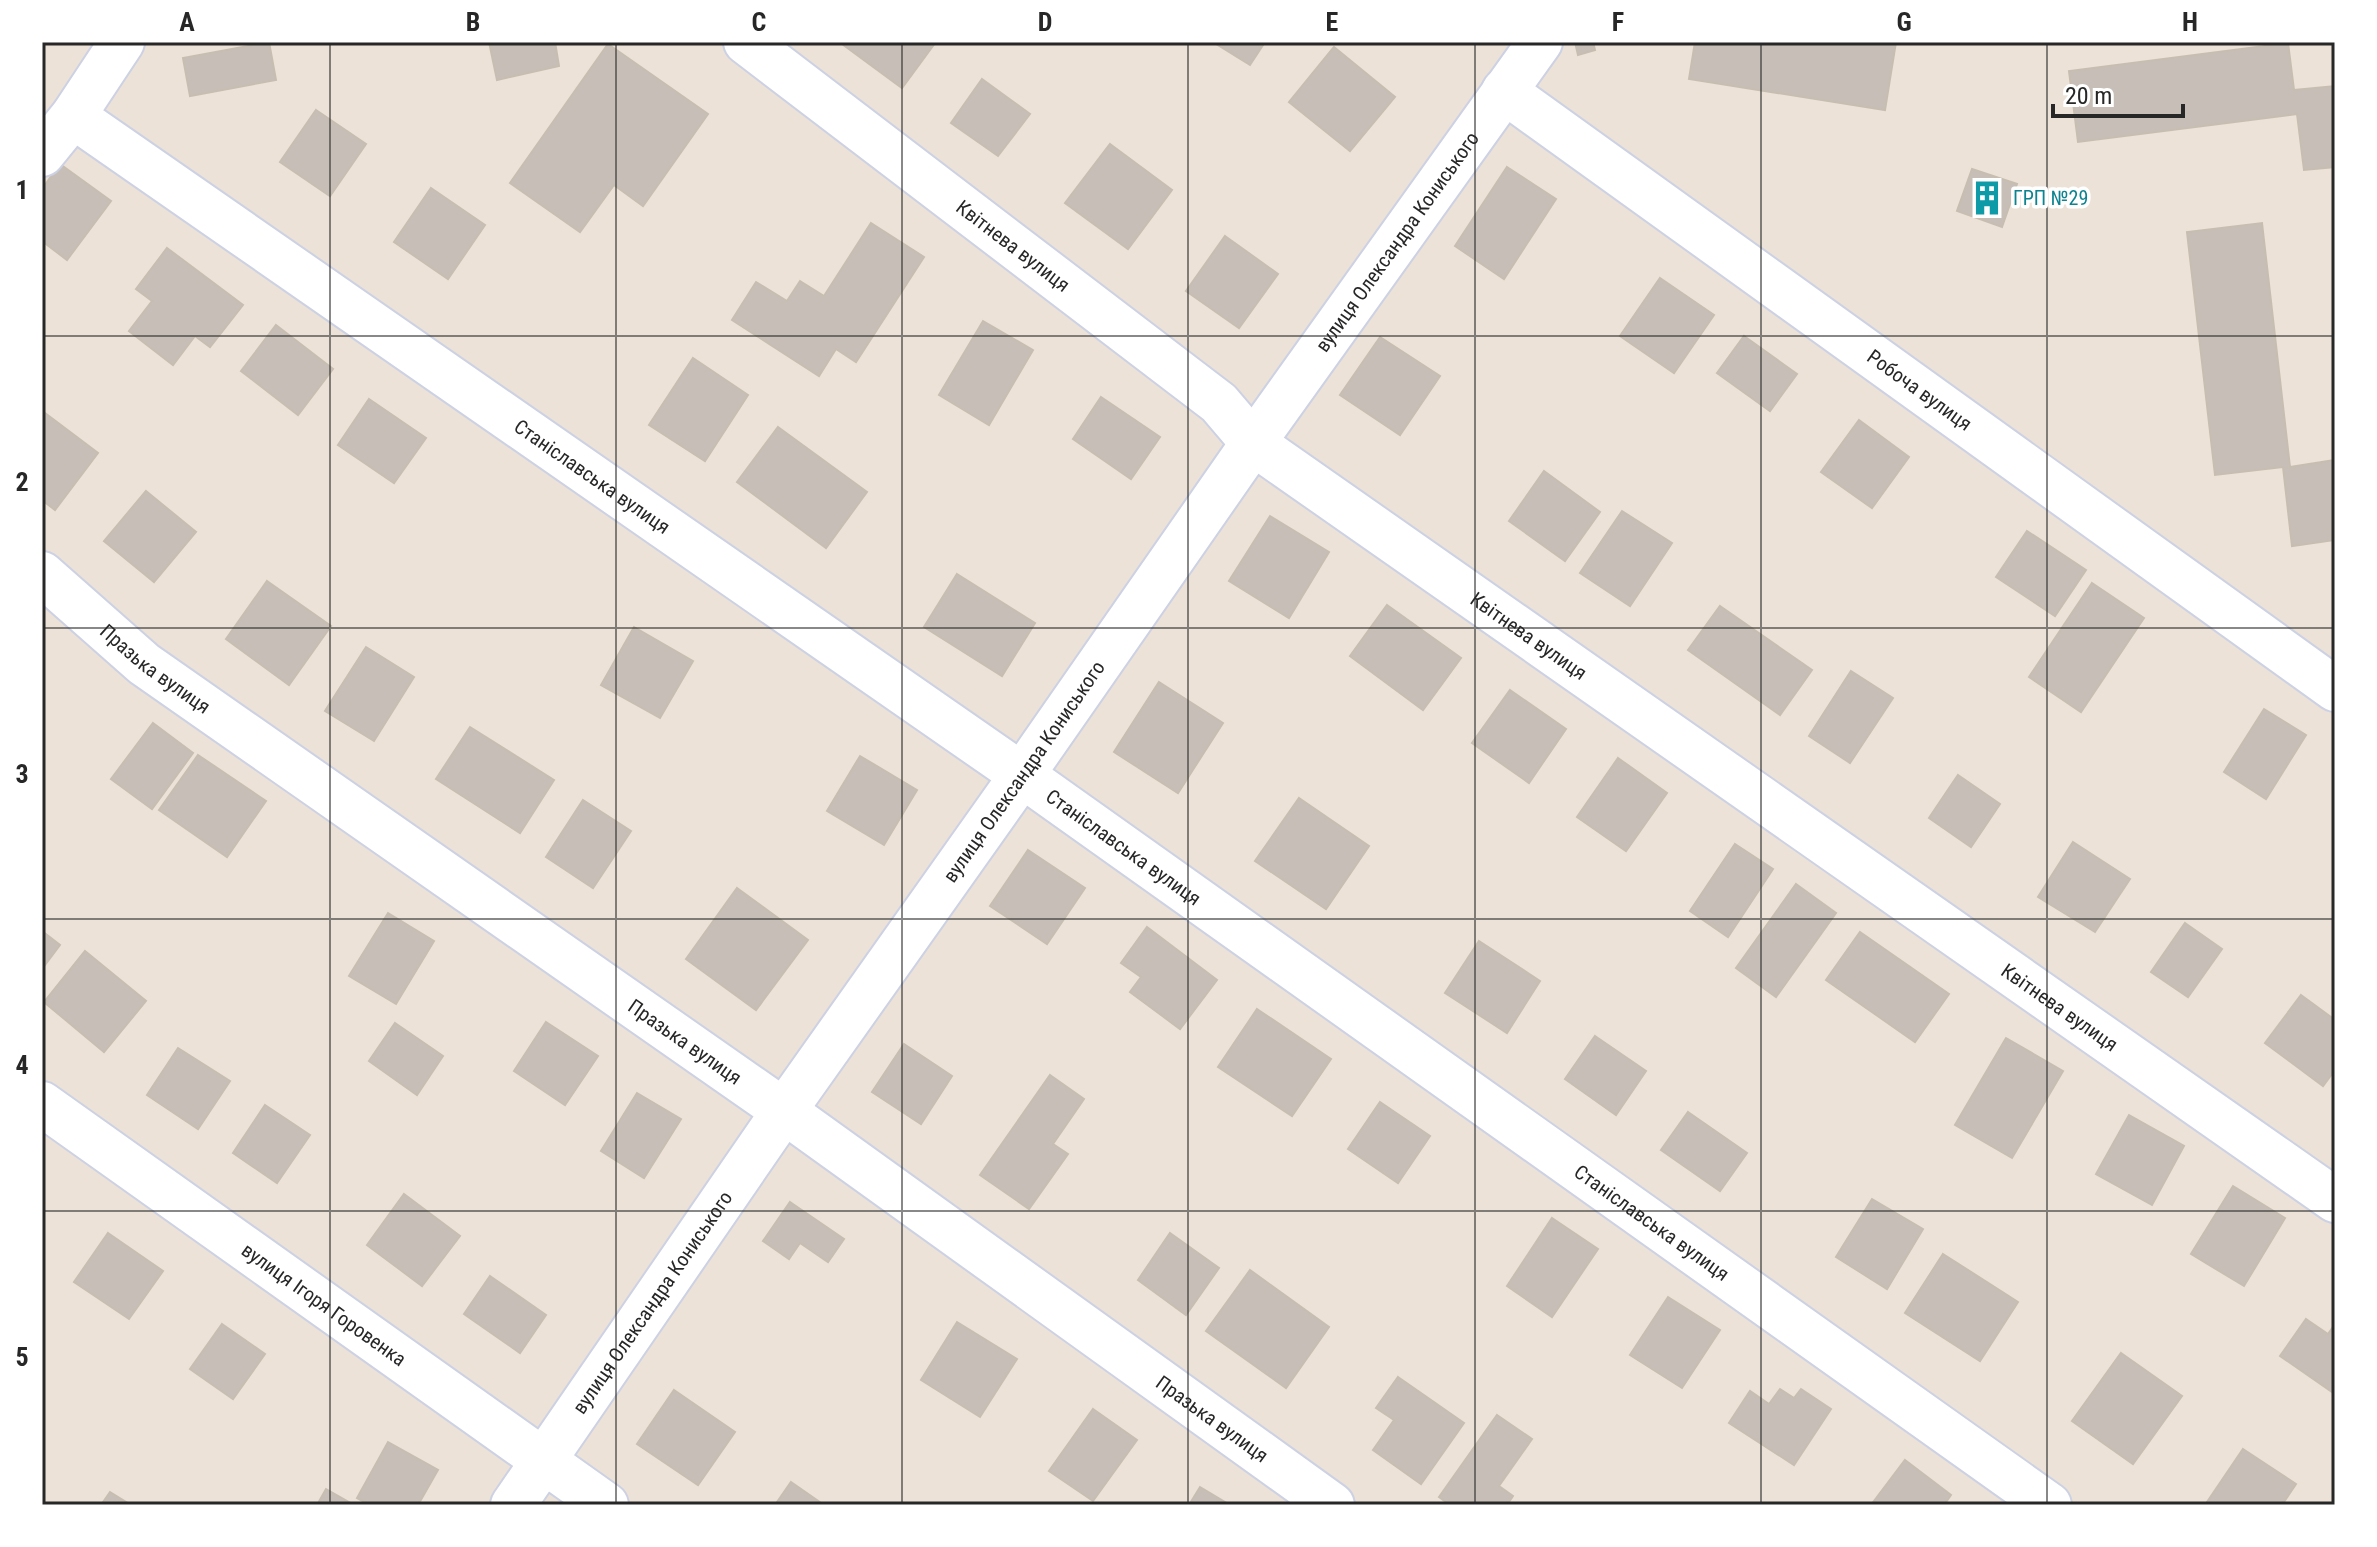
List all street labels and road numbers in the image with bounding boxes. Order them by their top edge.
street label: вулиця Олександра Кониського [1310,127,1484,356]
street label: Квітнева вулиця [951,195,1075,297]
street label: Робоча вулиця [1863,344,1977,436]
street label: Станіславська вулиця [510,414,675,539]
street label: Квітнева вулиця [1466,587,1592,685]
street label: Празька вулиця [95,619,215,719]
street label: вулиця Олександра Кониського [938,656,1110,887]
street label: Станіславська вулиця [1041,784,1206,910]
street label: Квітнева вулиця [1997,958,2123,1056]
street label: Празька вулиця [624,994,746,1090]
street label: Станіславська вулиця [1570,1159,1734,1286]
street label: вулиця Олександра Кониського [567,1186,737,1418]
street label: вулиця Ігоря Горовенка [237,1238,411,1371]
street label: Празька вулиця [1151,1370,1273,1467]

